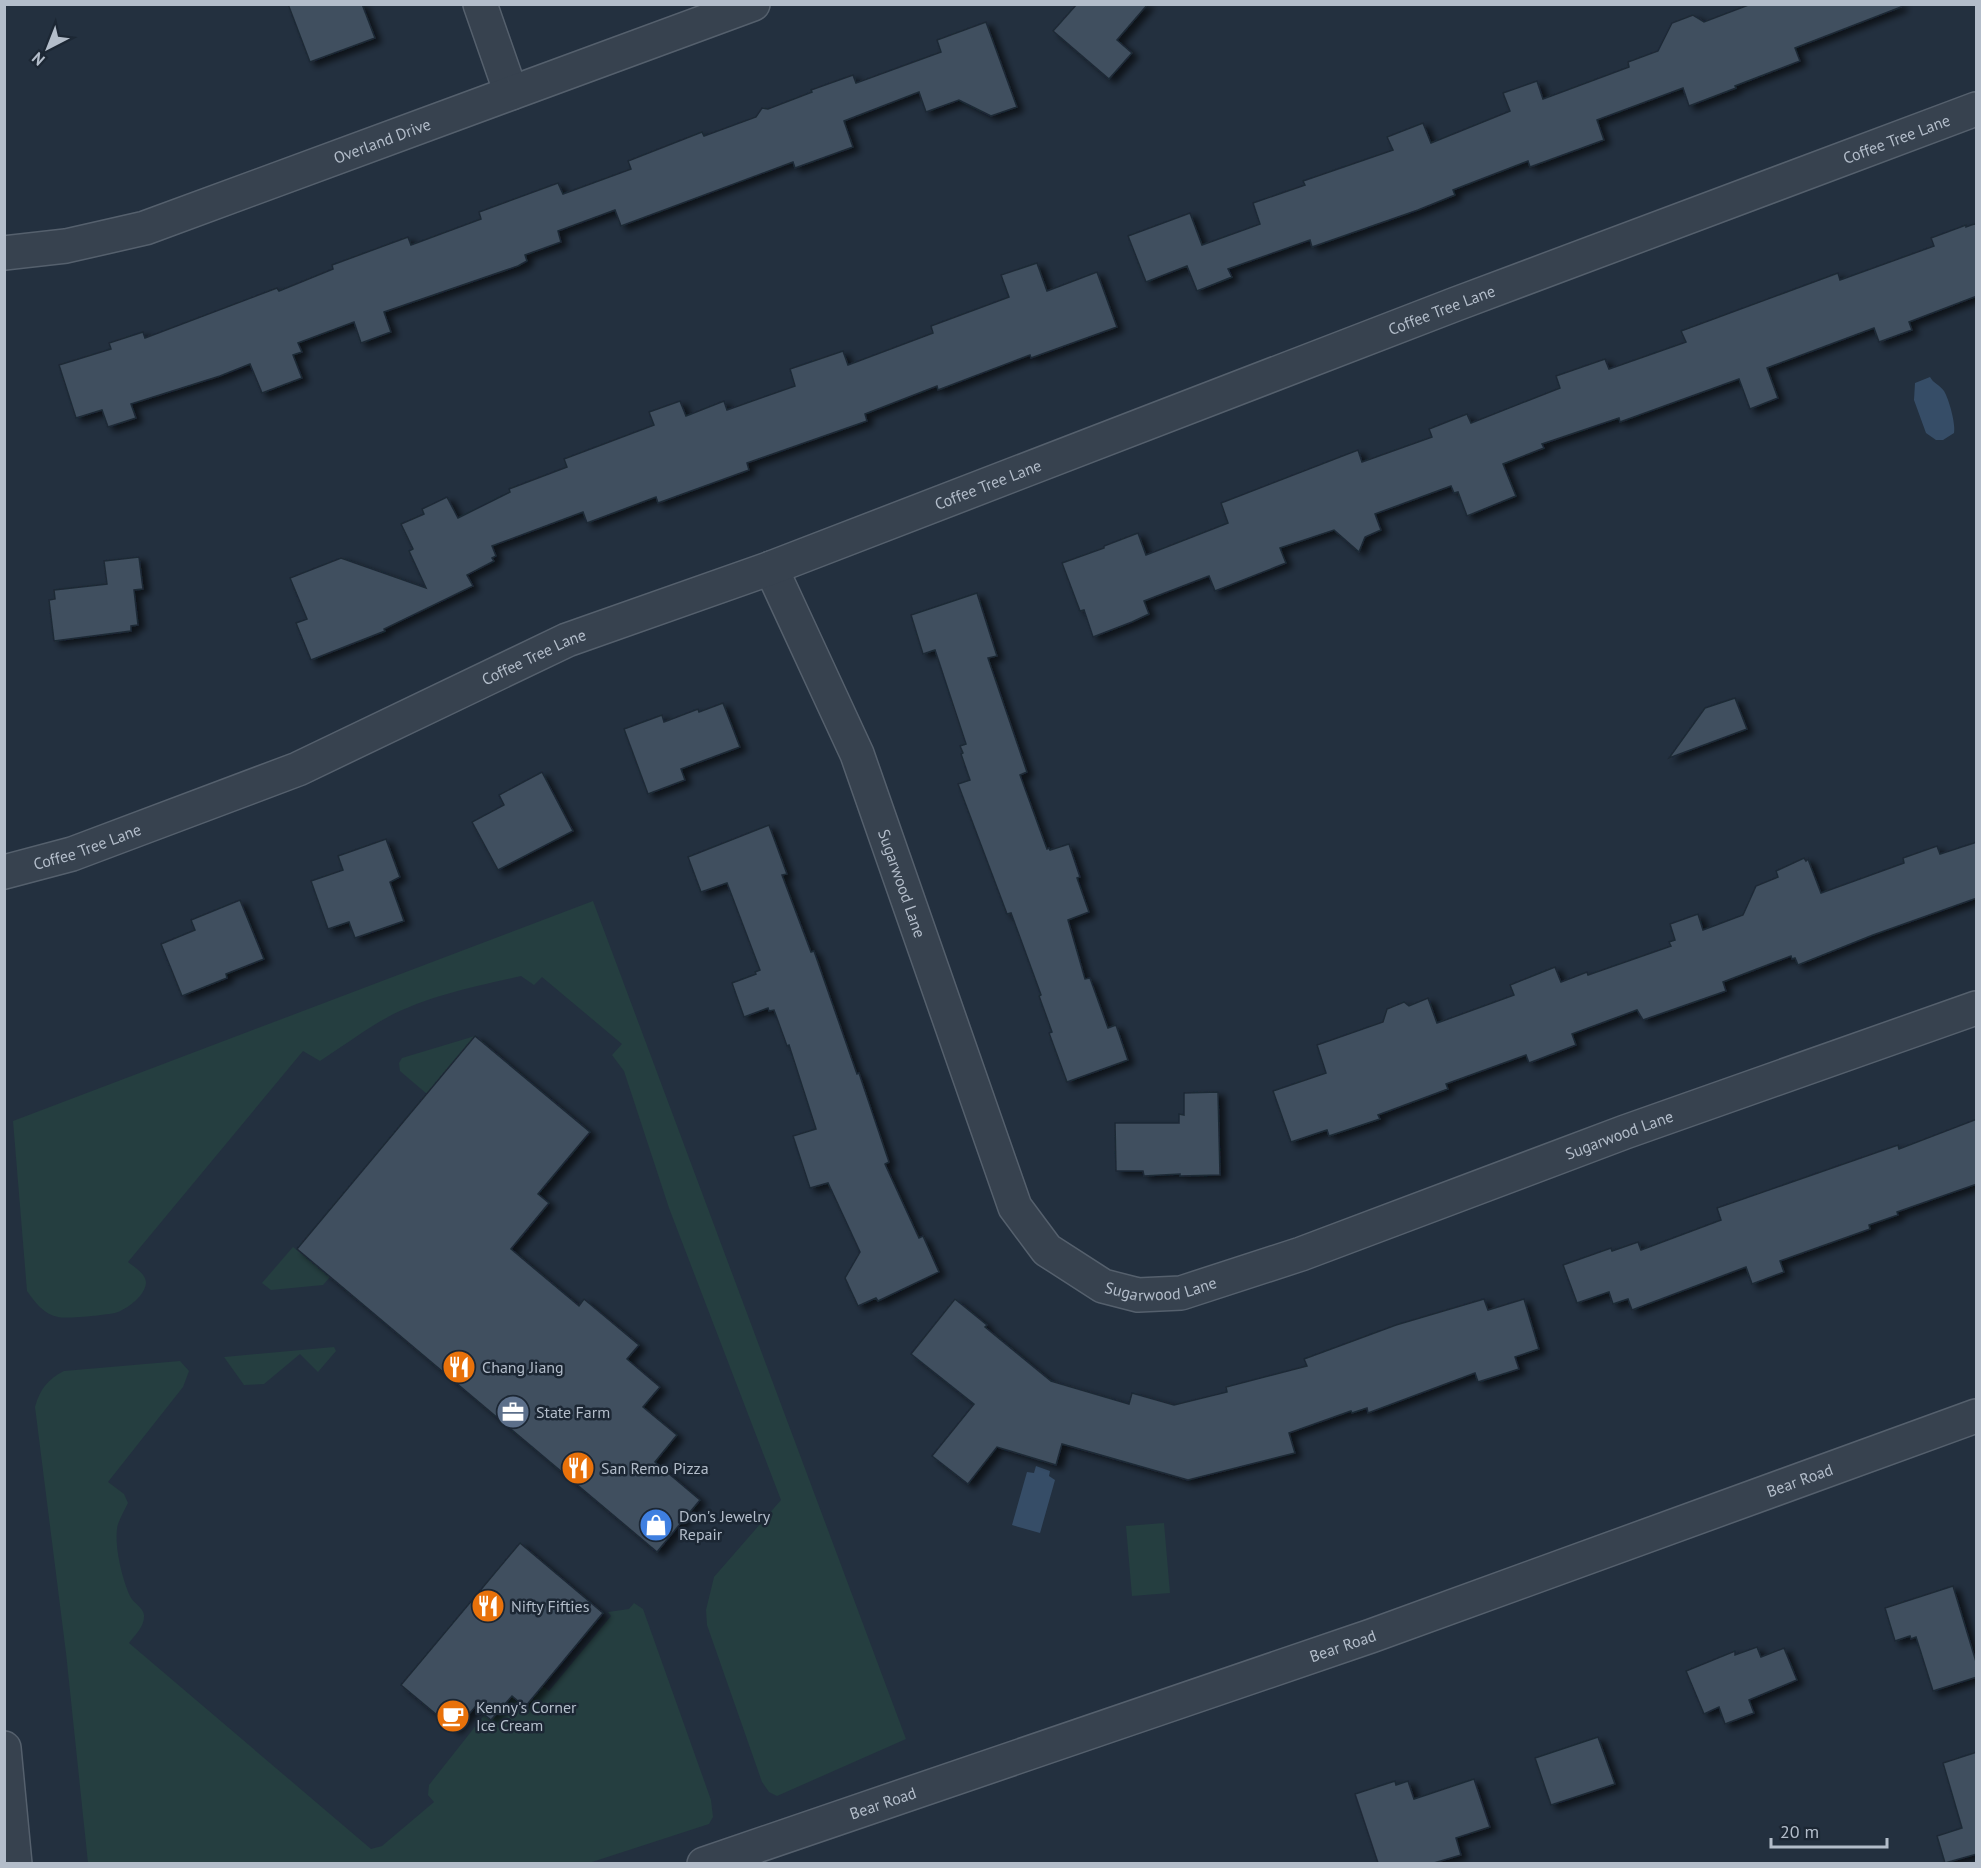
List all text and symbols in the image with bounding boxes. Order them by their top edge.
north arrow [18,18,78,78]
text: N [27,48,49,70]
street label: Coffee Tree Lane [1840,110,1953,168]
street label: Overland Drive [331,114,433,168]
street label: Coffee Tree Lane [1385,280,1498,339]
street label: Coffee Tree Lane [932,455,1044,514]
street label: Coffee Tree Lane [478,624,588,689]
street label: Coffee Tree Lane [31,819,144,874]
street label: Sugarwood Lane [874,827,930,940]
street label: Sugarwood Lane [1562,1106,1676,1164]
street label: Sugarwood Lane [1103,1272,1219,1305]
restaurant icon: Chang Jiang [441,1349,477,1385]
place label: Chang Jiang [482,1357,564,1377]
office icon: State Farm [495,1394,531,1430]
place label: State Farm [536,1402,610,1422]
restaurant icon: San Remo Pizza [560,1450,596,1486]
place label: San Remo Pizza [601,1458,709,1478]
street label: Bear Road [1764,1459,1836,1501]
place label: Don's Jewelry Repair [679,1506,771,1544]
shop icon: Don's Jewelry Repair [638,1507,674,1543]
restaurant icon: Nifty Fifties [470,1588,506,1624]
place label: Nifty Fifties [511,1596,590,1616]
street label: Bear Road [1307,1625,1379,1666]
place label: Kenny's Corner Ice Cream [476,1697,577,1735]
cafe icon: Kenny's Corner Ice Cream [435,1698,471,1734]
street label: Bear Road [847,1782,919,1823]
scale bar [1771,1811,1886,1849]
text: 20 m [1780,1820,1819,1843]

